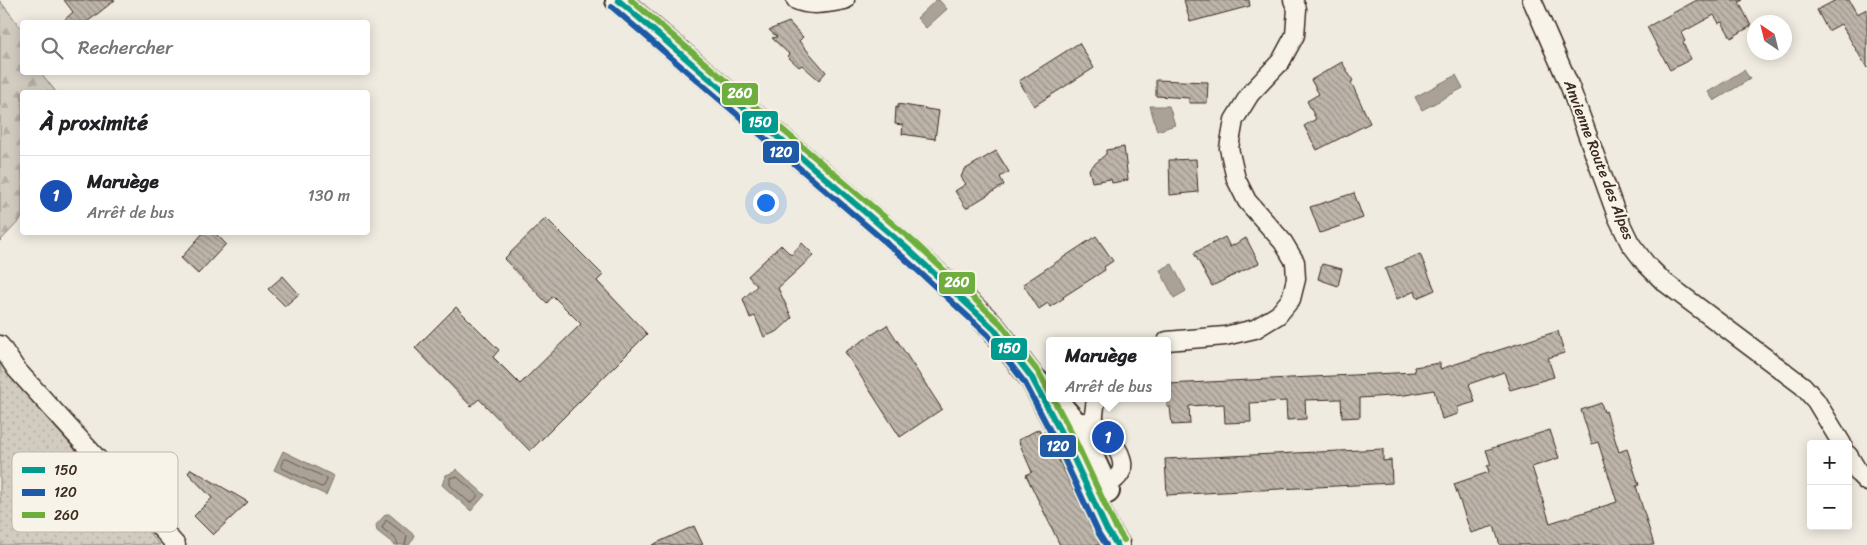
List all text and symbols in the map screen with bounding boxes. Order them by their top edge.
north arrow [1747,15,1792,60]
search box [20,20,370,75]
text: Rechercher [78,31,173,64]
icon: search [38,34,66,62]
street label: Anvienne Route des Alpes [1556,75,1642,244]
text: 260 [727,81,753,106]
line badge: 260 [721,82,759,106]
text: À proximité [40,104,148,142]
line badge: 150 [741,110,779,134]
text: 150 [748,110,772,135]
line badge: 120 [762,140,800,164]
text: 120 [770,140,793,165]
text: Maruège [87,165,159,198]
text: 1 [53,181,59,210]
text: 130 m [308,181,350,210]
your location [753,190,779,216]
text: Arrêt de bus [87,198,174,227]
text: 260 [944,270,970,295]
line badge: 260 [938,271,976,295]
text: 150 [997,336,1021,361]
line badge: 150 [990,337,1028,361]
popup [1046,337,1171,402]
text: Maruège [1065,339,1137,372]
text: Arrêt de bus [1065,372,1152,401]
pin: 1 [1092,418,1124,456]
line badge: 120 [1039,434,1077,458]
text: 120 [1047,434,1070,459]
map controls [1807,440,1852,530]
button: + [1807,440,1852,485]
legend [12,452,178,532]
text: 150 [54,458,78,483]
text: 120 [54,480,77,505]
button: − [1807,485,1852,530]
text: 260 [54,503,79,528]

